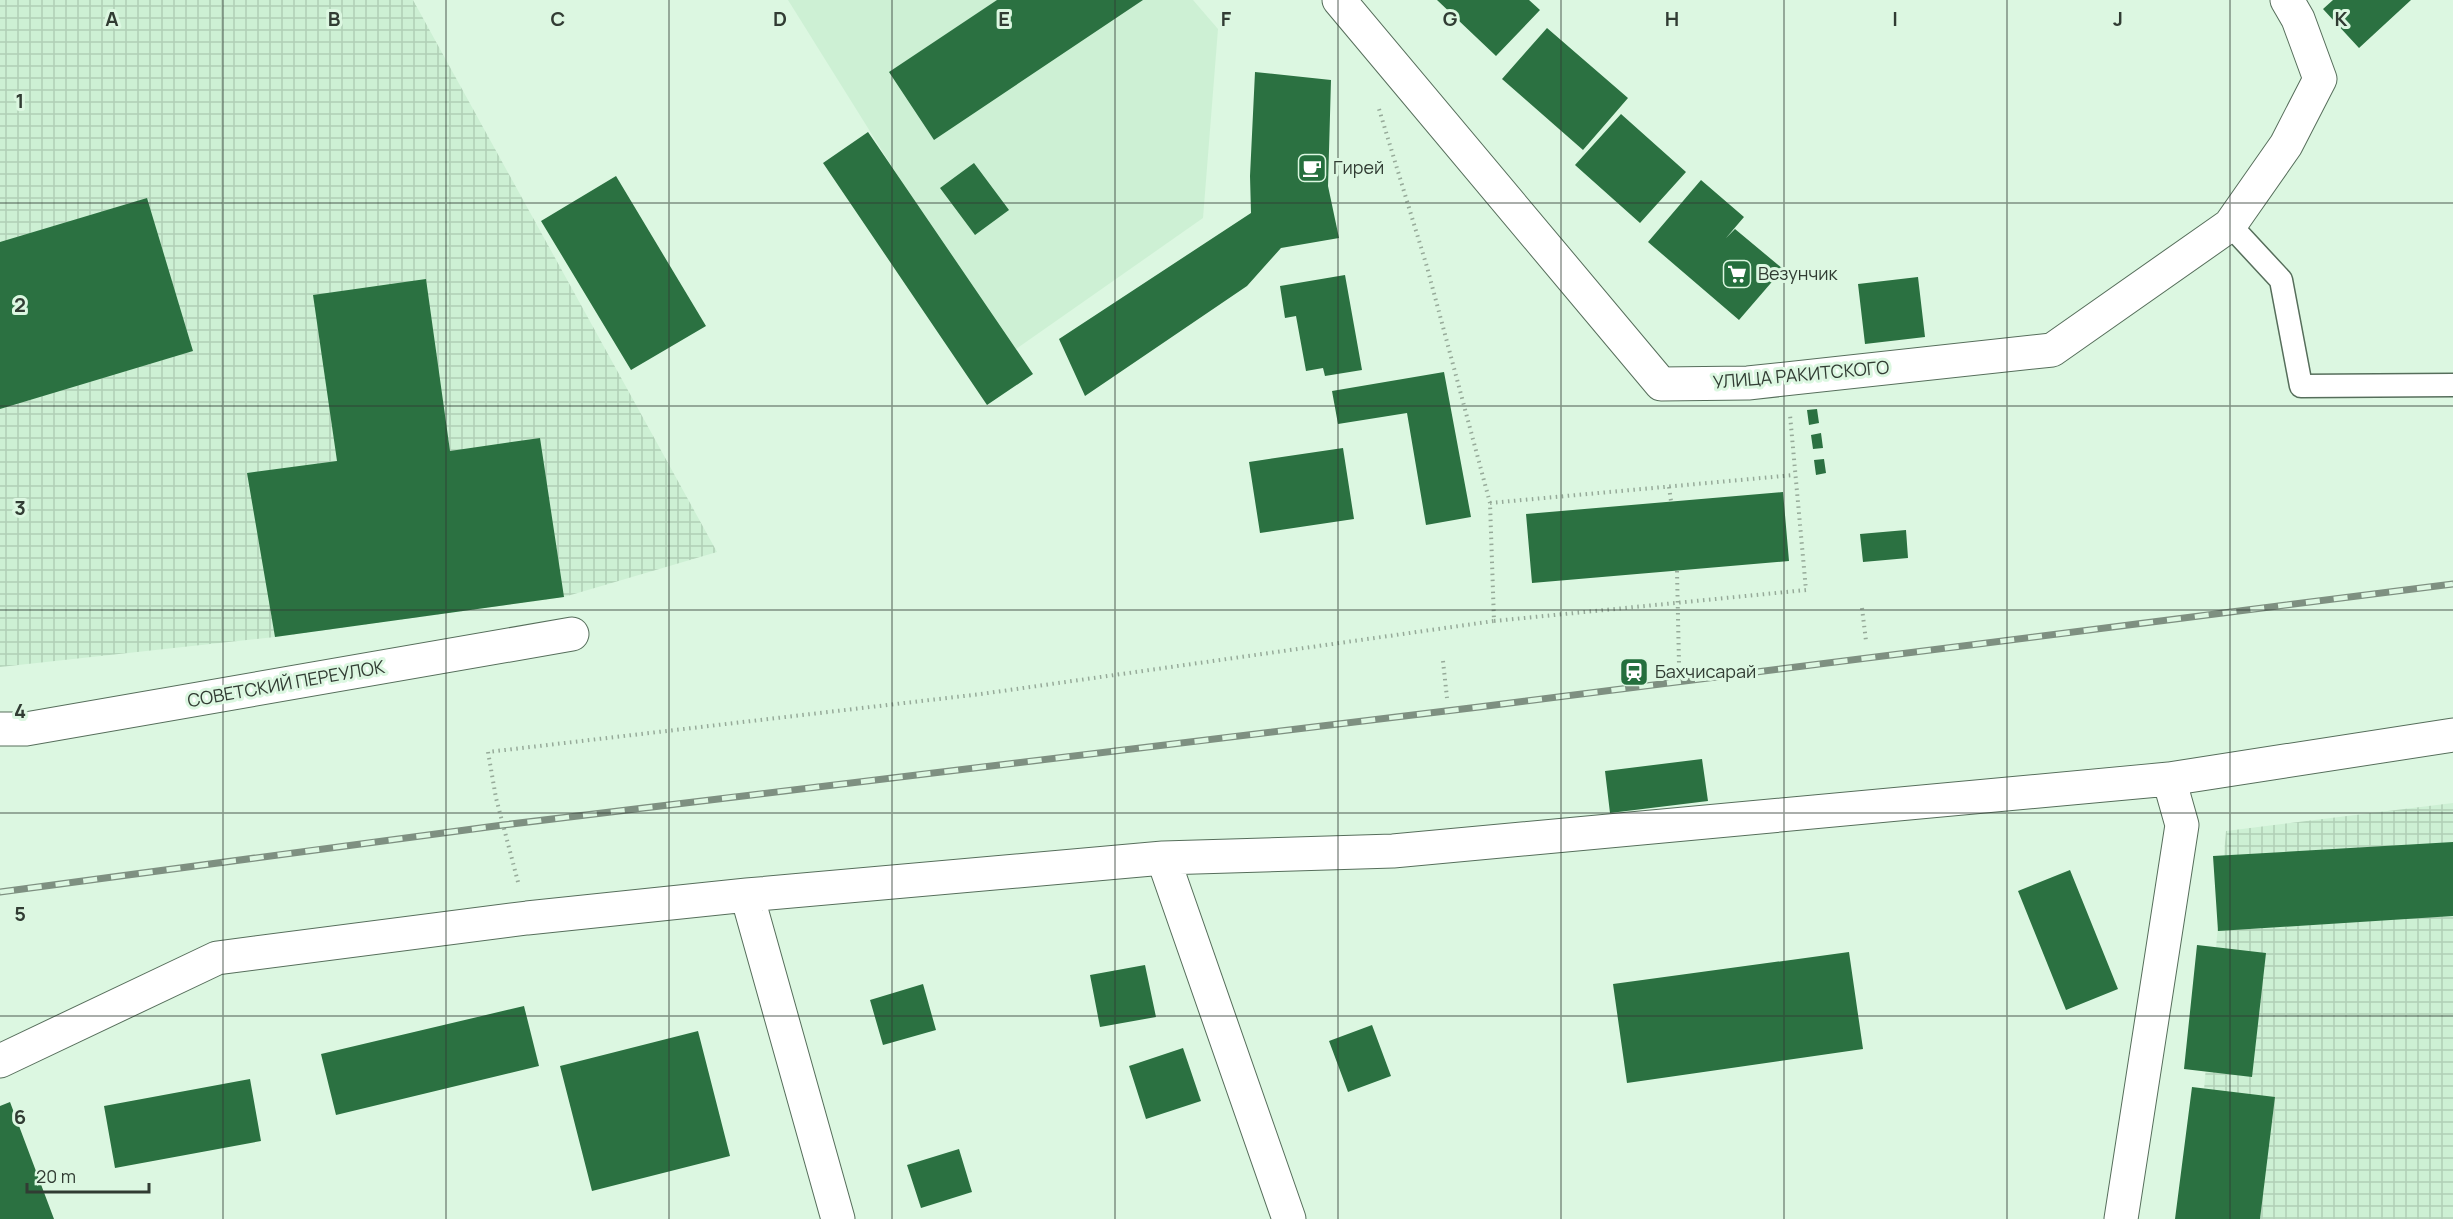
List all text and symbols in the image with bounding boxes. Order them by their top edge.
text: A [105,5,119,32]
text: B [328,5,341,32]
text: C [551,5,565,32]
text: D [773,5,787,32]
text: E [998,5,1010,32]
text: F [1221,5,1232,32]
text: G [1443,5,1458,32]
text: H [1665,5,1679,32]
text: I [1892,5,1898,32]
text: J [2113,5,2123,32]
text: K [2335,5,2348,32]
text: 1 [16,87,24,114]
cafe icon: Гирей [1296,152,1328,184]
place label: Гирей [1333,155,1384,179]
supermarket icon: Везунчик [1721,258,1753,290]
place label: Везунчик [1758,261,1838,285]
text: 2 [14,291,26,318]
street label: УЛИЦА РАКИТСКОГО [1712,354,1890,394]
text: 3 [14,494,26,521]
street label: СОВЕТСКИЙ ПЕРЕУЛОК [185,654,387,712]
station icon: Бахчисарай [1618,656,1650,688]
place label: Бахчисарай [1655,659,1756,683]
text: 4 [14,697,26,724]
text: 5 [14,900,26,927]
text: 6 [14,1103,26,1130]
scale bar [27,1156,148,1194]
text: 20 m [36,1164,76,1188]

